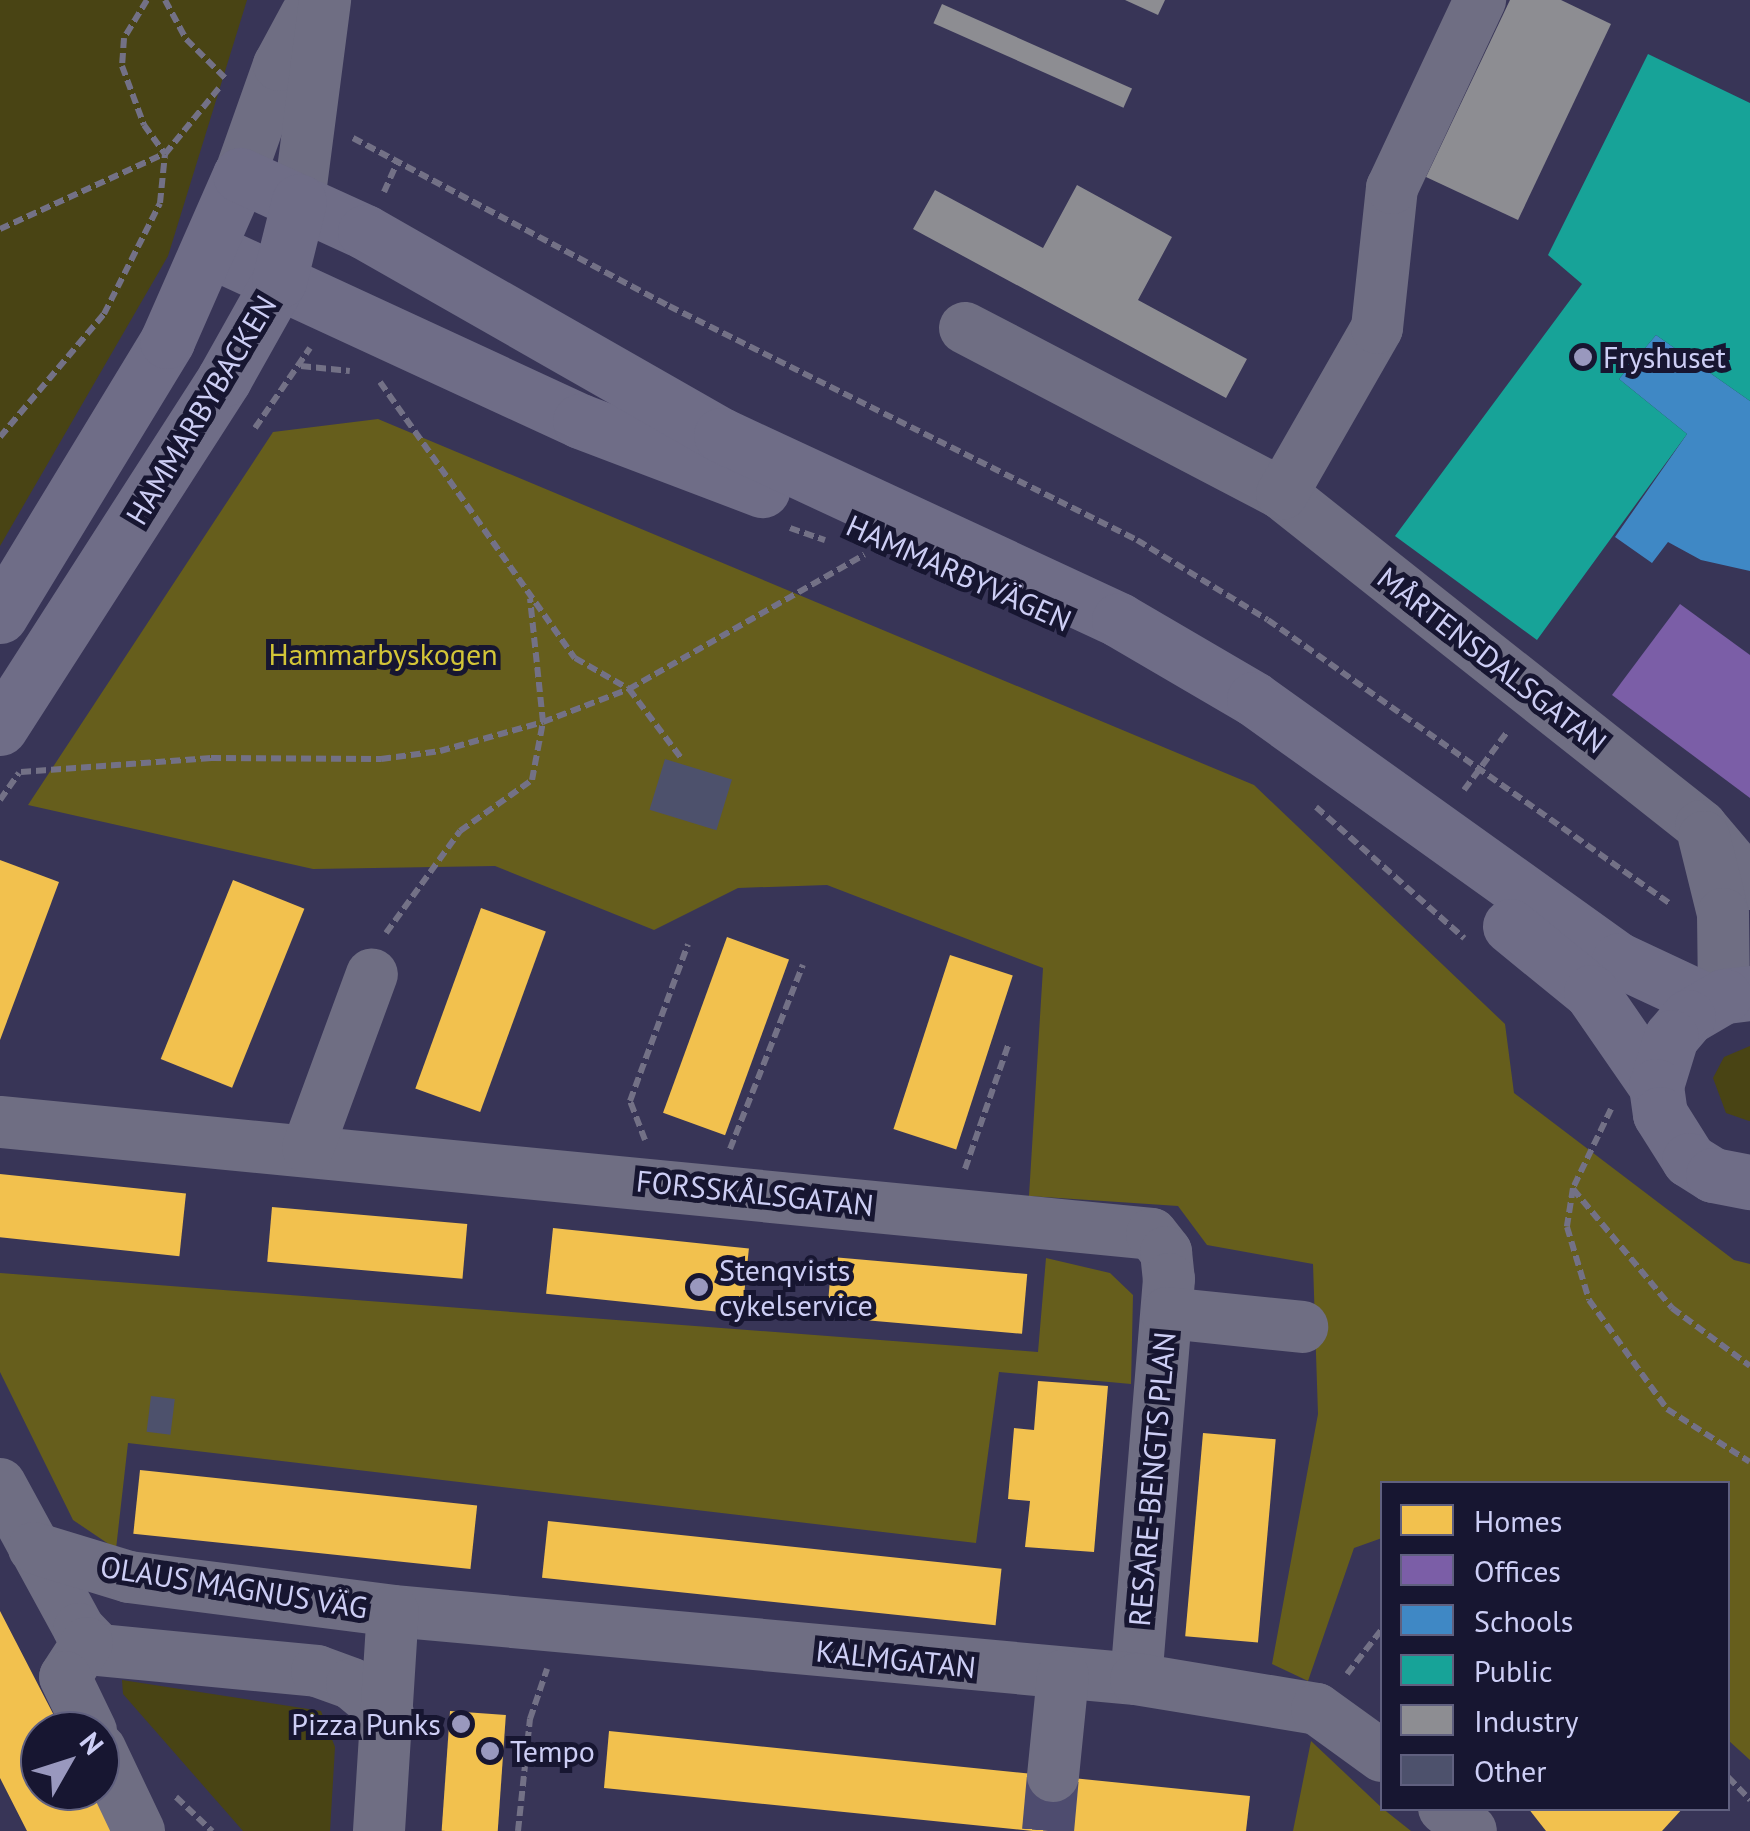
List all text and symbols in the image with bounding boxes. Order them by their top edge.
street label: HAMMARBYBACKEN [118,289,284,531]
place label: Fryshuset [1603,339,1726,375]
marker: Fryshuset [1572,346,1594,368]
street label: HAMMARBYVÄGEN [841,507,1077,639]
street label: MÅRTENSDALSGATAN [1370,560,1614,760]
park label: Hammarbyskogen [268,636,498,672]
street label: FORSSKÅLSGATAN [635,1163,875,1223]
place label: Stenqvists cykelservice [719,1252,873,1322]
marker: Stenqvists cykelservice [688,1276,710,1298]
street label: RESARE-BENGTS PLAN [1121,1330,1183,1628]
legend [1380,1481,1730,1811]
text: Homes [1474,1501,1562,1540]
street label: OLAUS MAGNUS VÄG [98,1548,370,1626]
text: Offices [1474,1551,1561,1590]
text: Schools [1474,1601,1573,1640]
street label: KALMGATAN [814,1633,978,1685]
text: Public [1474,1651,1552,1690]
text: Industry [1474,1701,1578,1740]
place label: Pizza Punks [291,1706,441,1742]
north arrow [20,1711,120,1811]
marker: Pizza Punks [450,1713,472,1735]
text: N [72,1724,112,1762]
place label: Tempo [510,1733,595,1769]
marker: Tempo [479,1740,501,1762]
text: Other [1474,1751,1547,1790]

